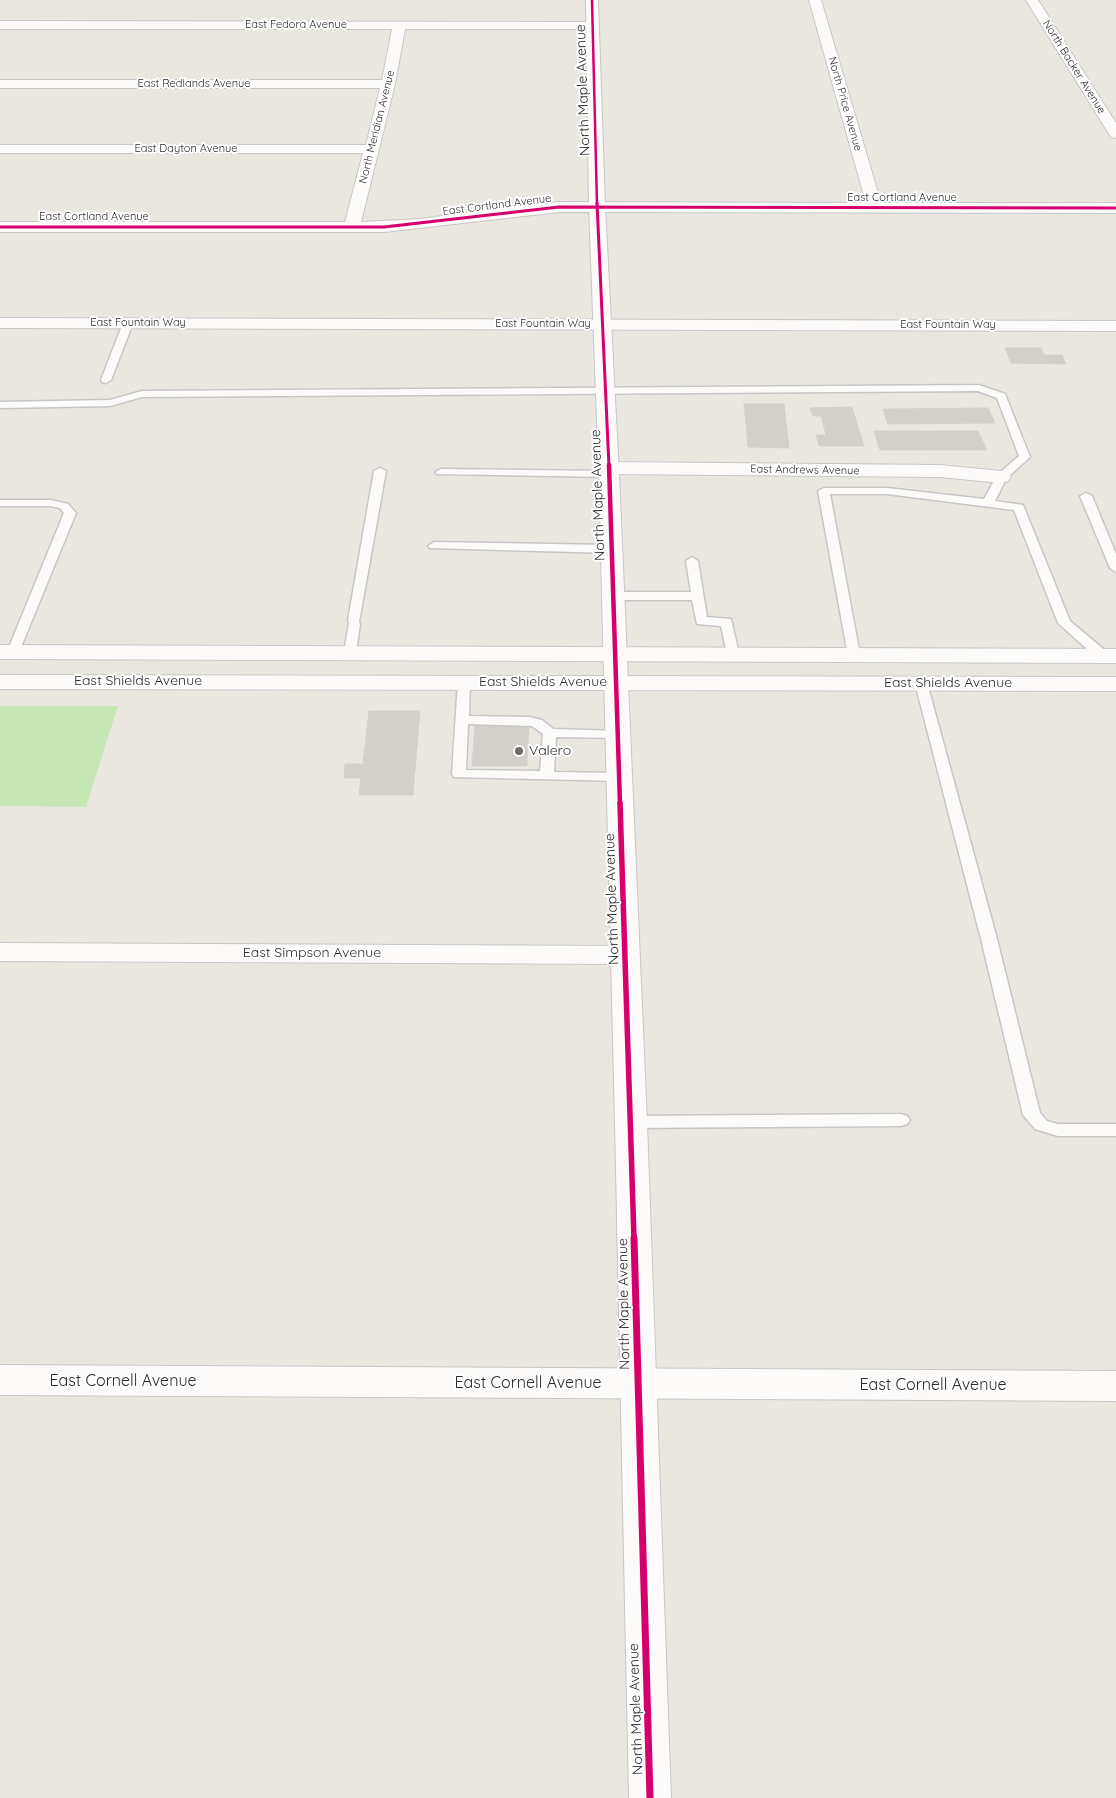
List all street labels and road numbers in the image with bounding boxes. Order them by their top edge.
street label: East Fedora Avenue [245,18,347,32]
street label: North Backer Avenue [1040,18,1108,116]
street label: North Maple Avenue [572,24,594,156]
street label: North Price Avenue [825,55,865,153]
street label: North Meridian Avenue [357,69,397,185]
street label: East Redlands Avenue [137,77,251,91]
street label: East Dayton Avenue [135,142,237,156]
street label: East Cortland Avenue [847,191,957,205]
street label: East Cortland Avenue [442,192,552,218]
street label: East Cortland Avenue [39,210,149,224]
street label: East Fountain Way [90,316,186,330]
street label: East Fountain Way [495,317,591,331]
street label: East Fountain Way [900,318,996,332]
street label: North Maple Avenue [587,429,609,561]
street label: East Andrews Avenue [750,462,860,478]
street label: East Shields Avenue [74,673,202,689]
street label: East Shields Avenue [479,674,607,690]
street label: East Shields Avenue [884,675,1012,691]
street label: North Maple Avenue [601,833,623,965]
street label: East Simpson Avenue [243,945,381,961]
street label: North Maple Avenue [614,1238,634,1370]
street label: East Cornell Avenue [49,1371,197,1391]
street label: East Cornell Avenue [454,1373,602,1393]
street label: East Cornell Avenue [859,1375,1007,1395]
street label: North Maple Avenue [625,1643,647,1775]

